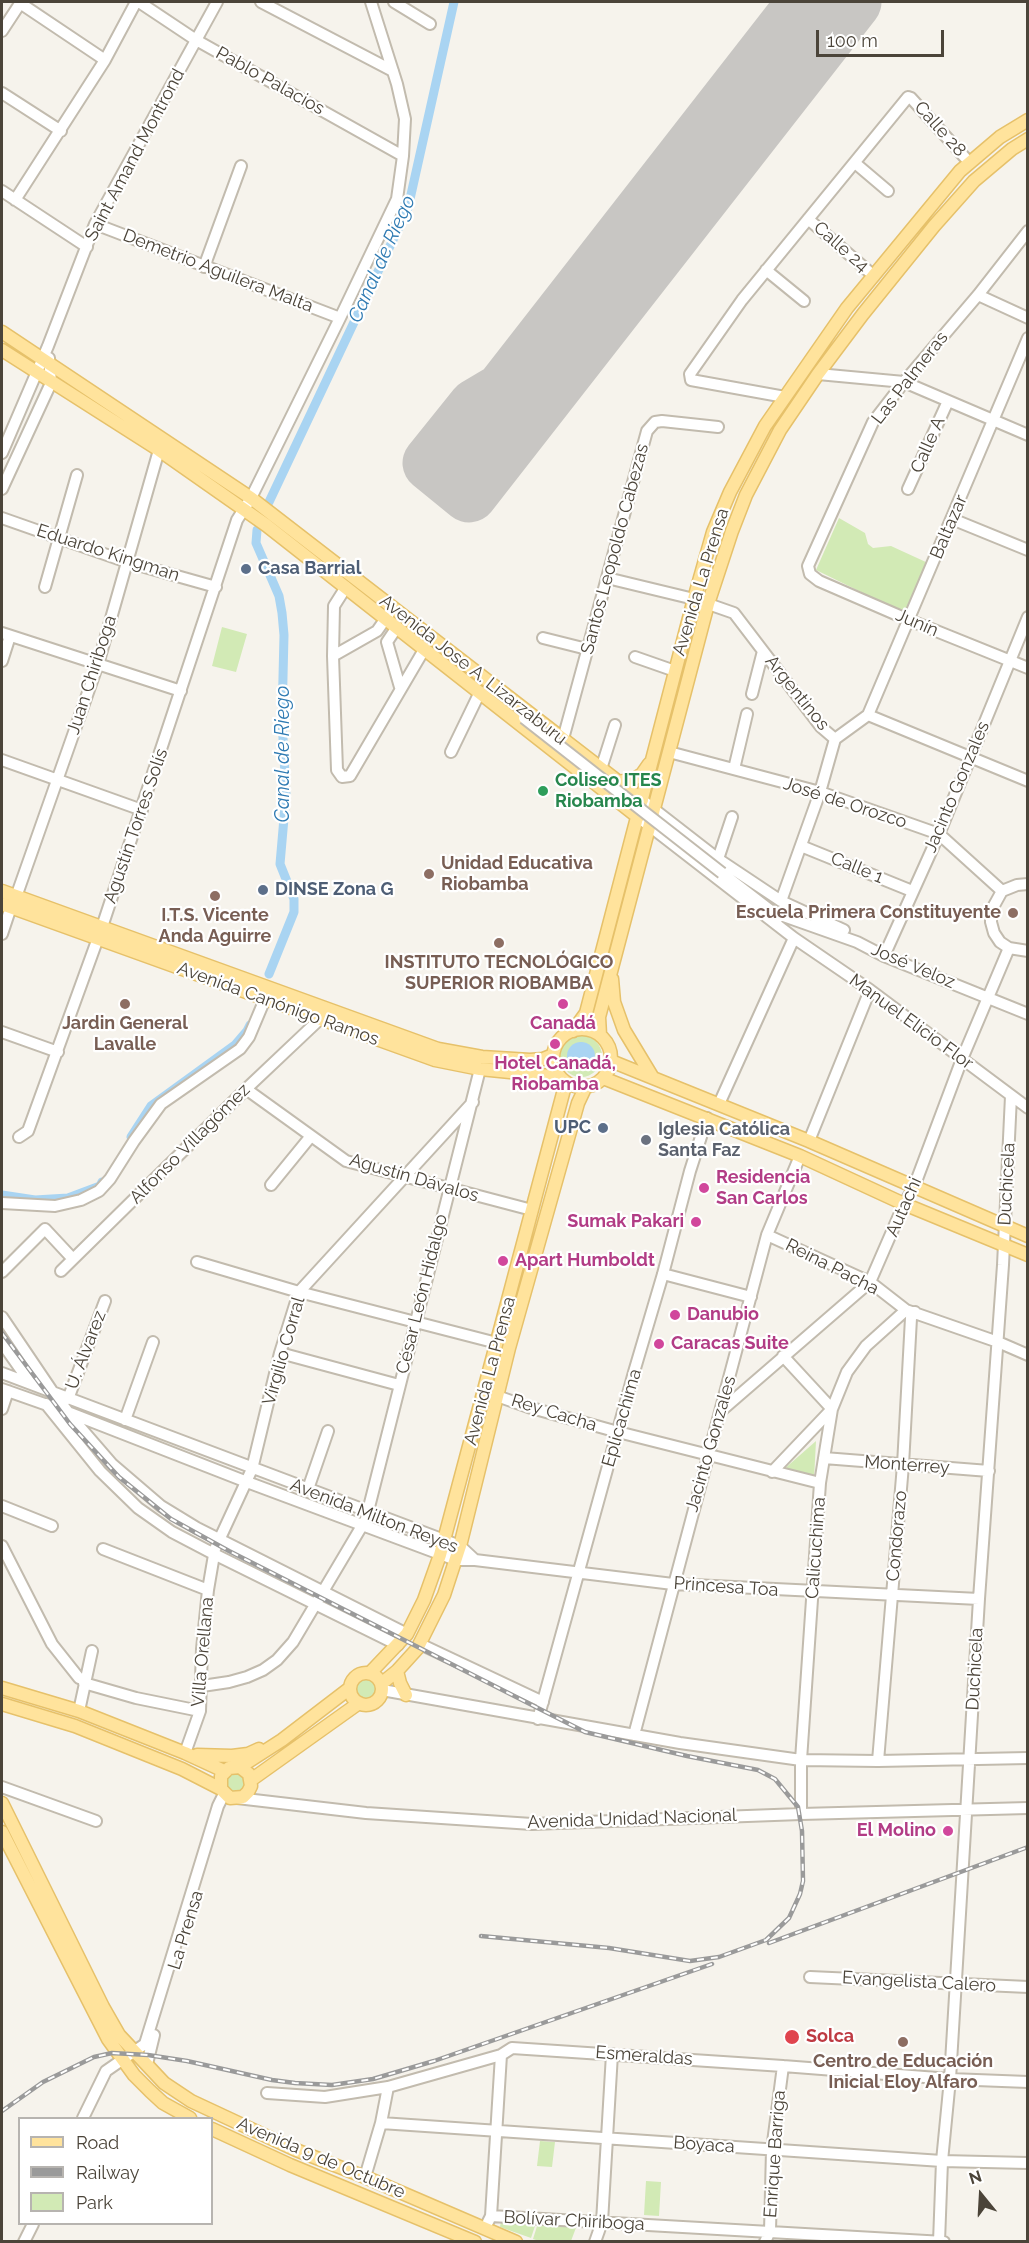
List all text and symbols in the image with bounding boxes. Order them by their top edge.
scale bar [819,18,946,56]
text: 100 m [827,30,878,51]
street label: Pablo Palacios [212,42,328,120]
street label: Saint Amand Montrond [80,65,190,245]
street label: Calle 28 [910,97,970,161]
water label: Canal de Riego [343,192,421,326]
street label: Calle 24 [809,217,873,277]
street label: Demetrio Aguilera Malta [120,225,316,317]
street label: Las Palmeras [867,328,953,428]
street label: Calle A [906,414,950,476]
street label: Santos Leopoldo Cabezas [577,441,653,657]
street label: Baltazar [926,492,972,562]
street label: Avenida La Prensa [668,506,734,658]
street label: Eduardo Kingman [34,520,182,586]
place label: Casa Barrial [258,558,361,580]
marker: Casa Barrial [239,562,253,576]
street label: Avenida Jose A. Lizarzaburu [375,590,571,750]
street label: Junín [892,604,942,642]
street label: Juan Chiriboga [63,613,121,737]
street label: Argentinos [760,651,834,735]
water label: Canal de Riego [271,686,295,822]
street label: Jacinto Gonzales [920,718,994,856]
street label: Agustín Torres Solís [99,746,173,906]
place label: Coliseo ITES Riobamba [555,770,662,812]
street label: José de Orozco [781,773,909,833]
marker: Coliseo ITES Riobamba [536,784,550,798]
street label: Calle 1 [828,848,886,888]
place label: Unidad Educativa Riobamba [441,853,593,896]
marker: Unidad Educativa Riobamba [422,867,436,881]
place label: DINSE Zona G [275,879,393,901]
marker: DINSE Zona G [256,883,270,897]
marker: I.T.S. Vicente Anda Aguirre [208,889,222,903]
place label: Escuela Primera Constituyente [736,902,1001,924]
place label: I.T.S. Vicente Anda Aguirre [159,905,271,948]
marker: Escuela Primera Constituyente [1006,906,1020,920]
marker: INSTITUTO TECNOLÓGICO SUPERIOR RIOBAMBA [492,936,506,950]
street label: José Veloz [868,939,958,993]
place label: INSTITUTO TECNOLÓGICO SUPERIOR RIOBAMBA [385,952,613,994]
street label: Avenida Canónigo Ramos [174,957,382,1051]
street label: Manuel Elicio Flor [845,970,977,1074]
marker: Jardin General Lavalle [118,997,132,1011]
marker: Canadá [556,997,570,1011]
place label: Jardin General Lavalle [62,1013,188,1056]
place label: Canadá [530,1013,596,1035]
marker: Hotel Canadá, Riobamba [548,1037,562,1051]
place label: Hotel Canadá, Riobamba [494,1053,616,1096]
street label: Alfonso Villagómez [125,1079,255,1209]
place label: UPC [554,1117,591,1139]
place label: Iglesia Católica Santa Faz [658,1119,790,1162]
marker: UPC [596,1121,610,1135]
marker: Iglesia Católica Santa Faz [639,1133,653,1147]
street label: Duchicela [994,1142,1020,1226]
street label: Agustín Dávalos [347,1149,481,1207]
place label: Residencia San Carlos [716,1167,810,1210]
street label: Autachi [881,1174,927,1240]
marker: Residencia San Carlos [697,1181,711,1195]
place label: Sumak Pakari [567,1211,684,1233]
street label: César León Hidalgo [392,1212,452,1376]
marker: Sumak Pakari [689,1215,703,1229]
street label: Reina Pacha [782,1234,882,1300]
place label: Apart Humboldt [515,1250,655,1272]
marker: Apart Humboldt [496,1254,510,1268]
street label: Virgilio Corral [258,1294,310,1408]
street label: Avenida La Prensa [460,1294,520,1448]
place label: Danubio [687,1304,759,1326]
street label: U. Álvarez [61,1308,111,1392]
marker: Danubio [668,1308,682,1322]
place label: Caracas Suite [671,1333,789,1355]
marker: Caracas Suite [652,1337,666,1351]
street label: Eplicachima [598,1366,646,1470]
street label: Jacinto Gonzales [681,1373,741,1515]
street label: Rey Cacha [509,1390,599,1436]
street label: Monterrey [864,1451,950,1479]
street label: Avenida Milton Reyes [287,1474,461,1558]
street label: Condorazo [882,1490,912,1582]
street label: Calicuchima [802,1496,830,1600]
street label: Princesa Toa [673,1573,779,1601]
street label: Villa Orellana [187,1596,219,1708]
street label: Duchicela [962,1627,988,1711]
street label: Avenida Unidad Nacional [527,1805,737,1833]
place label: El Molino [857,1820,936,1842]
marker: El Molino [941,1824,955,1838]
street label: La Prensa [164,1888,208,1972]
street label: Evangelista Calero [841,1967,997,1997]
place label: Solca [806,2026,854,2048]
marker: Solca [783,2028,801,2046]
marker: Centro de Educación Inicial Eloy Alfaro [896,2035,910,2049]
street label: Esmeraldas [595,2042,693,2070]
place label: Centro de Educación Inicial Eloy Alfaro [813,2051,993,2094]
street label: Enrique Barriga [760,2089,790,2219]
street label: Avenida 9 de Octubre [234,2113,408,2203]
legend [18,2117,213,2225]
text: Road [76,2132,119,2153]
street label: Boyaca [673,2132,735,2158]
text: Railway [76,2162,140,2183]
north arrow [951,2165,1011,2225]
text: N [967,2166,984,2188]
text: Park [76,2192,113,2213]
street label: Bolívar Chiriboga [503,2207,645,2235]

